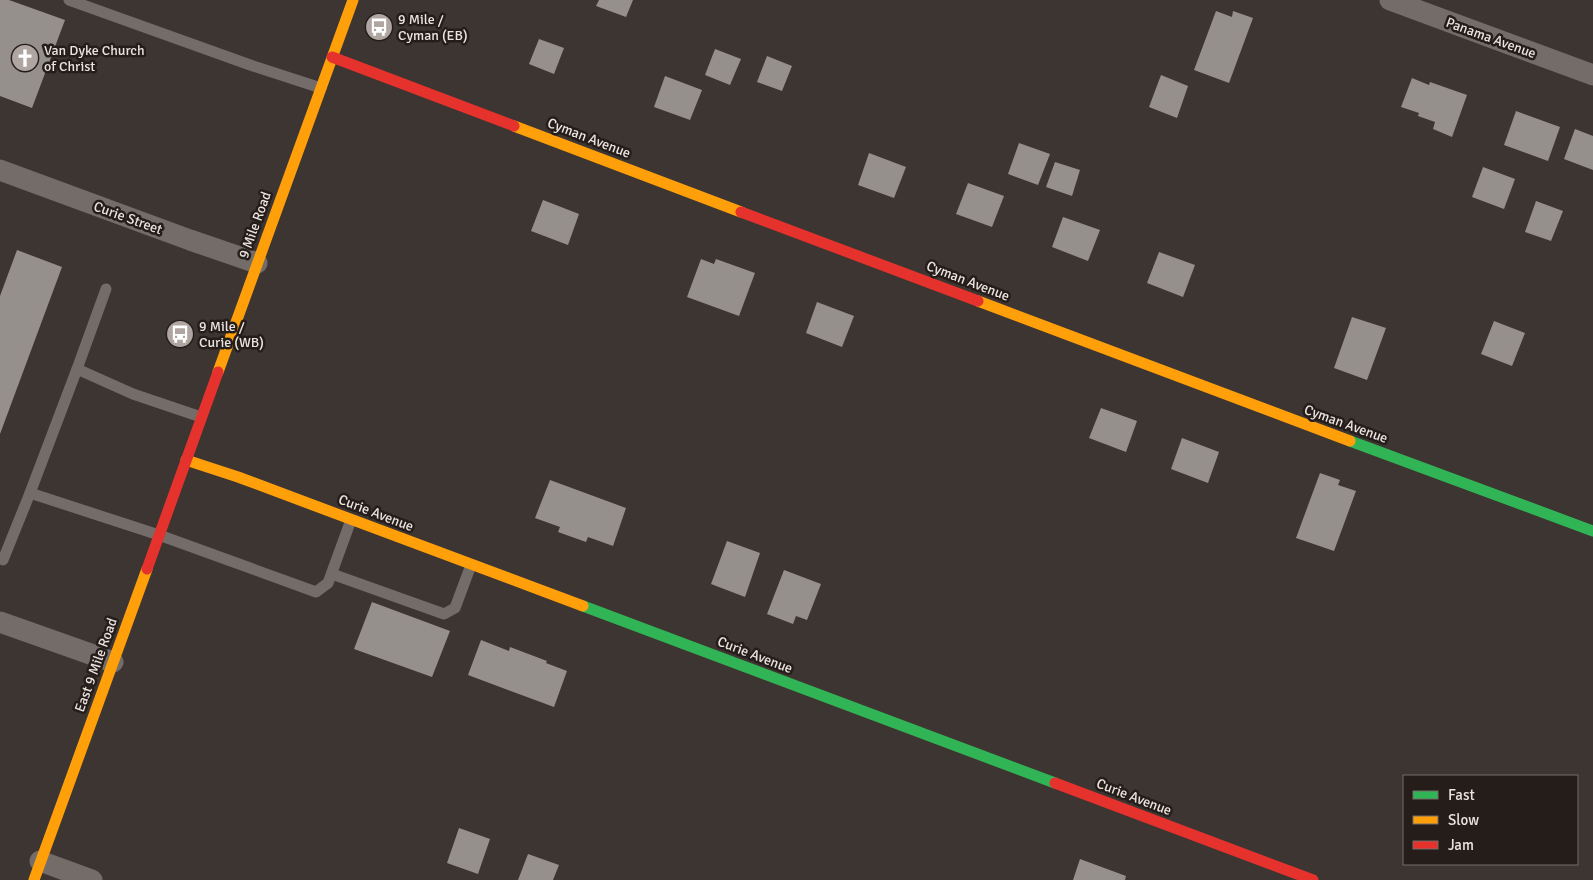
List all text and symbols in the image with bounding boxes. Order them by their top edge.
place label: 9 Mile / Cyman (EB) [398,11,468,44]
bus stop icon: 9 Mile / Cyman (EB) [364,12,394,42]
street label: Panama Avenue [1444,14,1538,62]
place label: Van Dyke Church of Christ [44,42,145,75]
church icon: Van Dyke Church of Christ [10,43,40,73]
street label: Cyman Avenue [545,114,633,162]
street label: 9 Mile Road [235,189,275,261]
street label: Curie Street [91,198,165,238]
street label: Cyman Avenue [924,257,1012,305]
place label: 9 Mile / Curie (WB) [199,318,264,351]
bus stop icon: 9 Mile / Curie (WB) [165,319,195,349]
street label: Cyman Avenue [1302,401,1390,447]
street label: Curie Avenue [336,491,416,535]
street label: East 9 Mile Road [71,616,121,714]
street label: Curie Avenue [715,633,795,677]
street label: Curie Avenue [1094,775,1174,819]
legend [1403,775,1578,865]
text: Fast [1448,786,1475,804]
text: Slow [1448,811,1479,829]
text: Jam [1448,836,1474,854]

